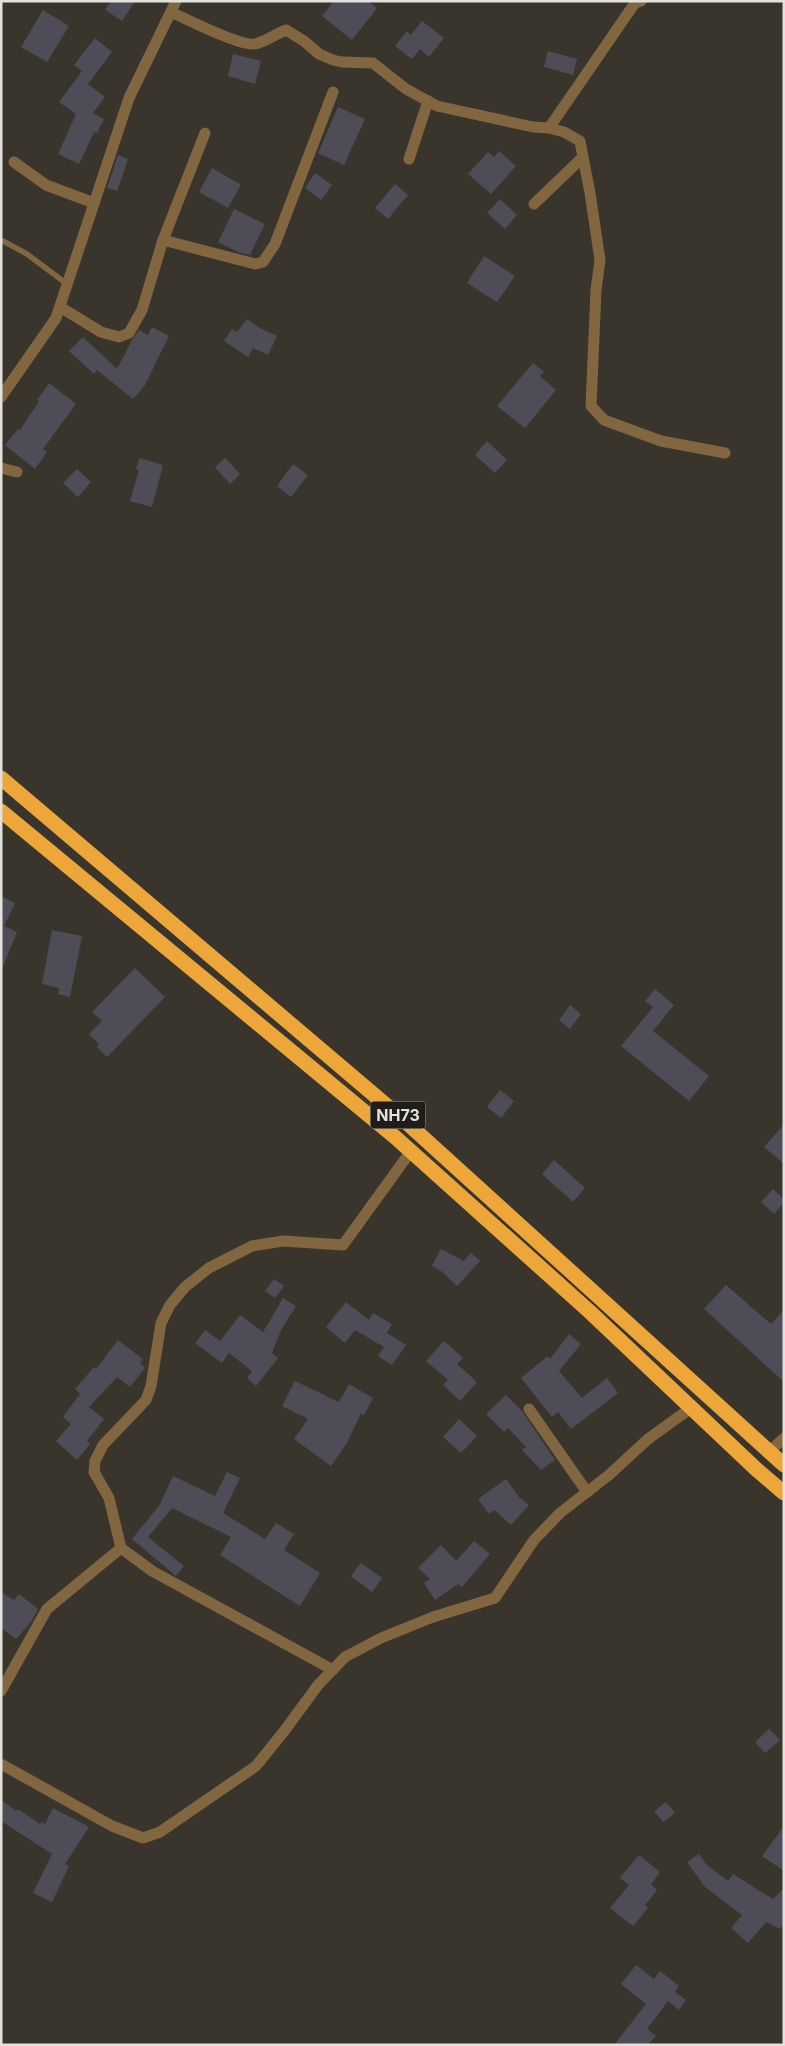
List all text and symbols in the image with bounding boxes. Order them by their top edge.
road number: NH73 [370,1102,426,1128]

